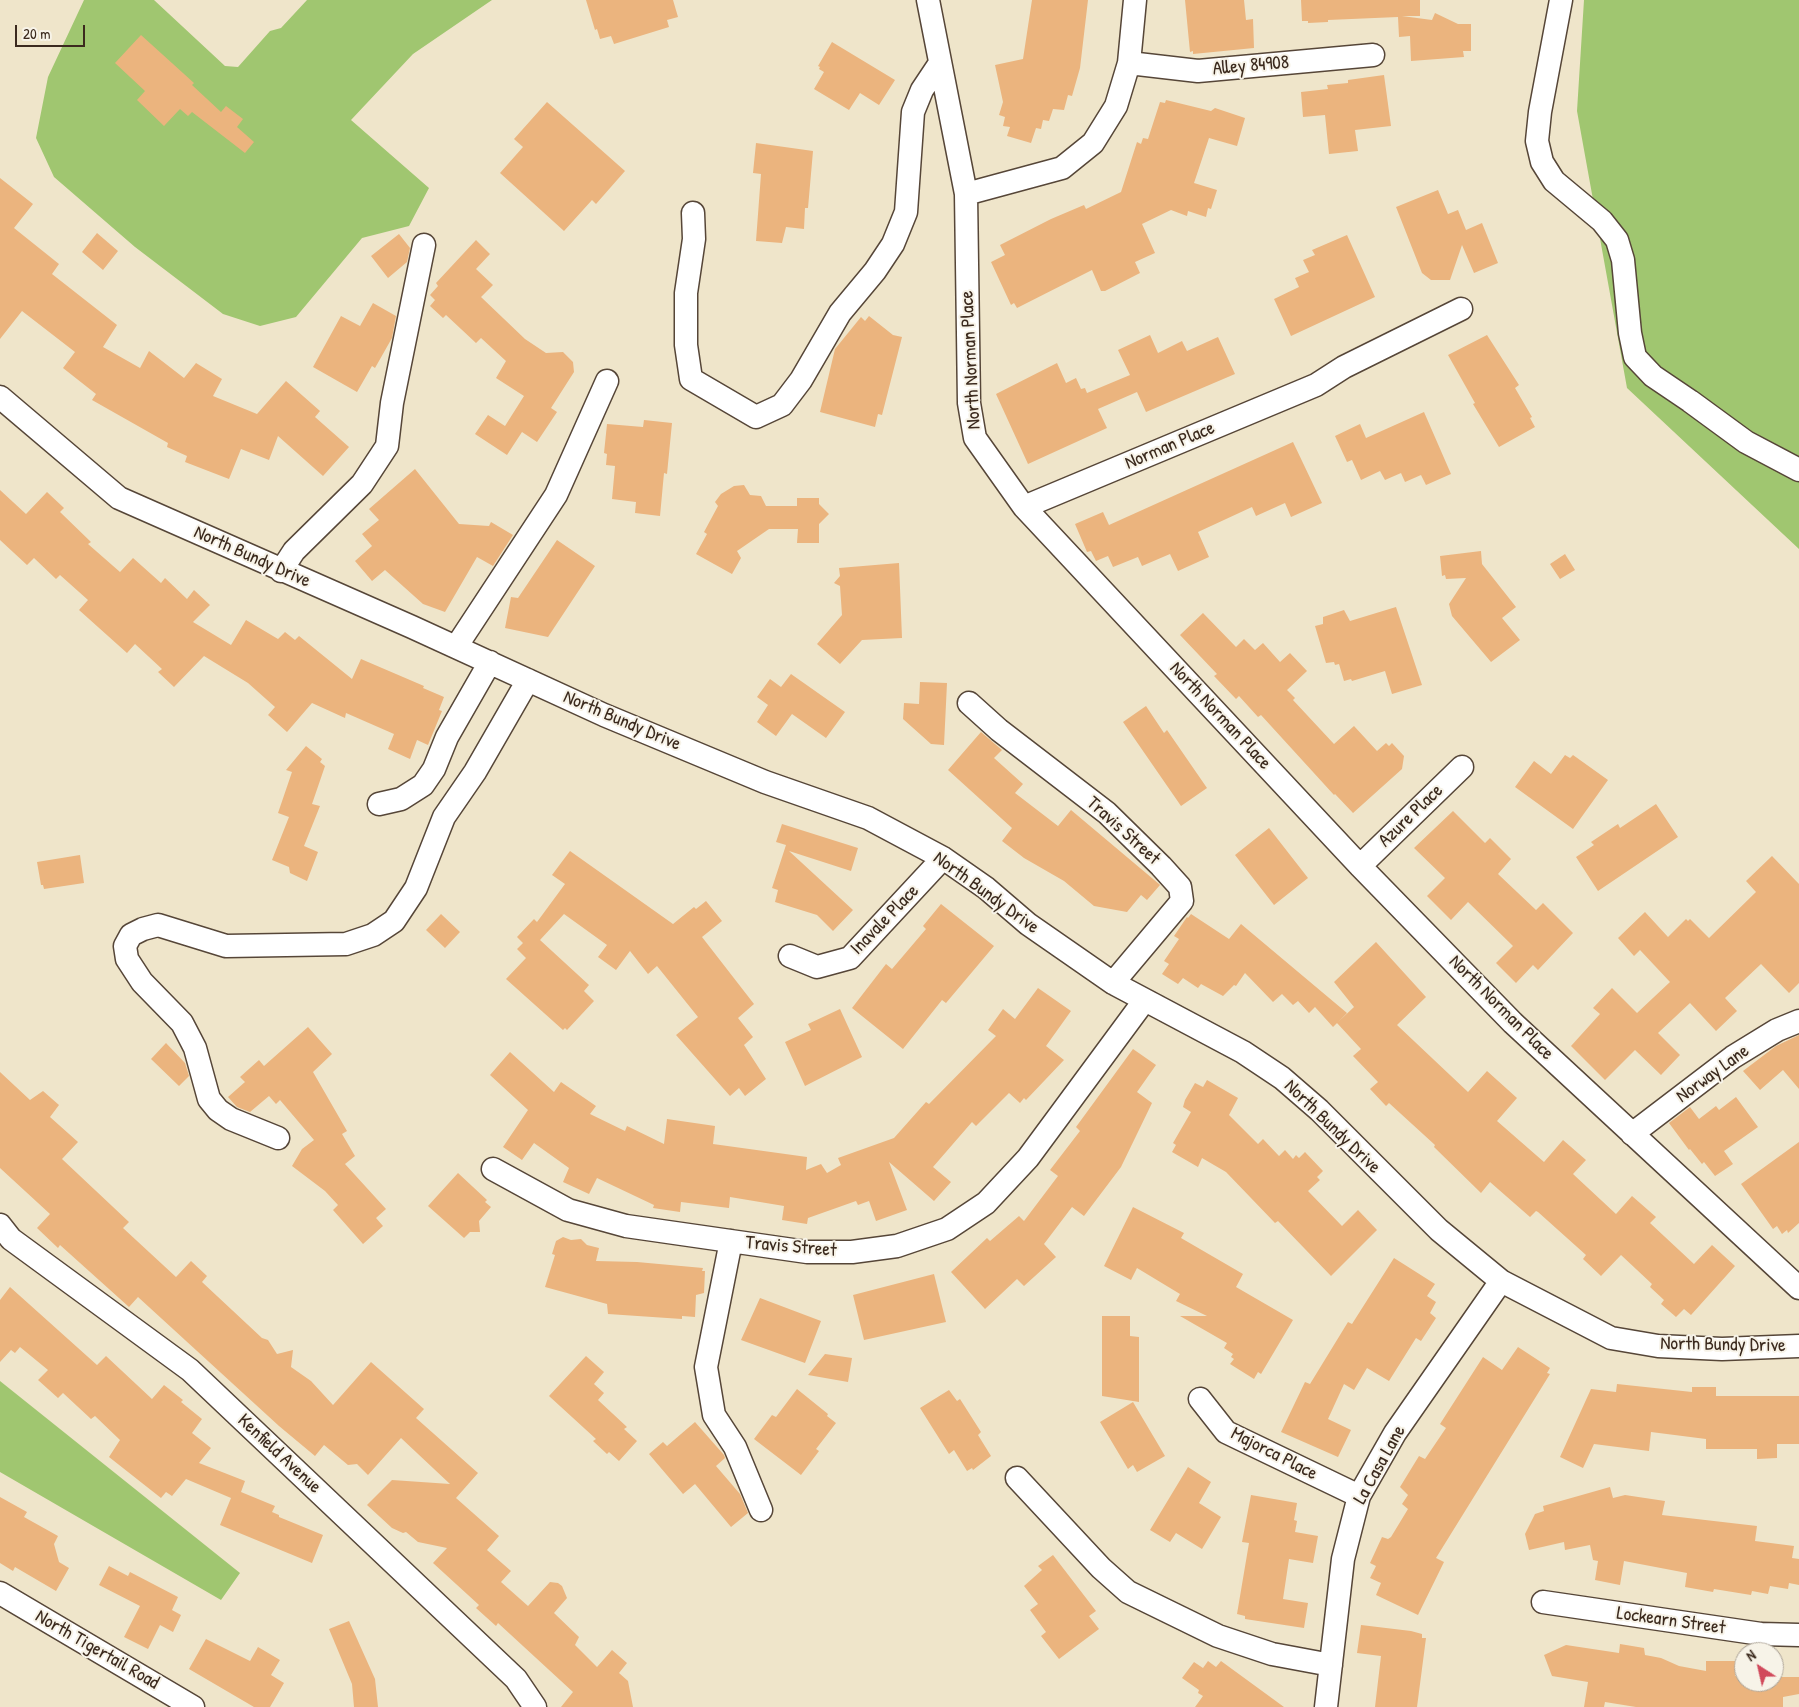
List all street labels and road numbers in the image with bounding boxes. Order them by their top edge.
street label: Alley 84908 [1212,51,1290,81]
street label: North Norman Place [956,290,986,430]
street label: Norman Place [1122,417,1218,475]
street label: North Bundy Drive [190,521,314,593]
street label: North Norman Place [1164,657,1276,775]
street label: North Bundy Drive [560,686,684,756]
street label: Azure Place [1374,780,1448,852]
street label: Travis Street [1081,792,1165,870]
street label: North Bundy Drive [929,847,1043,939]
street label: Inavale Place [846,880,924,960]
street label: North Norman Place [1444,951,1558,1065]
street label: Norway Lane [1672,1040,1754,1108]
street label: North Bundy Drive [1279,1075,1385,1179]
street label: Travis Street [744,1232,838,1262]
street label: North Bundy Drive [1660,1333,1786,1357]
street label: Kenfield Avenue [232,1409,326,1499]
street label: La Casa Lane [1349,1422,1411,1508]
street label: Majorca Place [1227,1423,1321,1485]
street label: Lockearn Street [1615,1602,1727,1640]
street label: North Tigertail Road [31,1605,163,1695]

